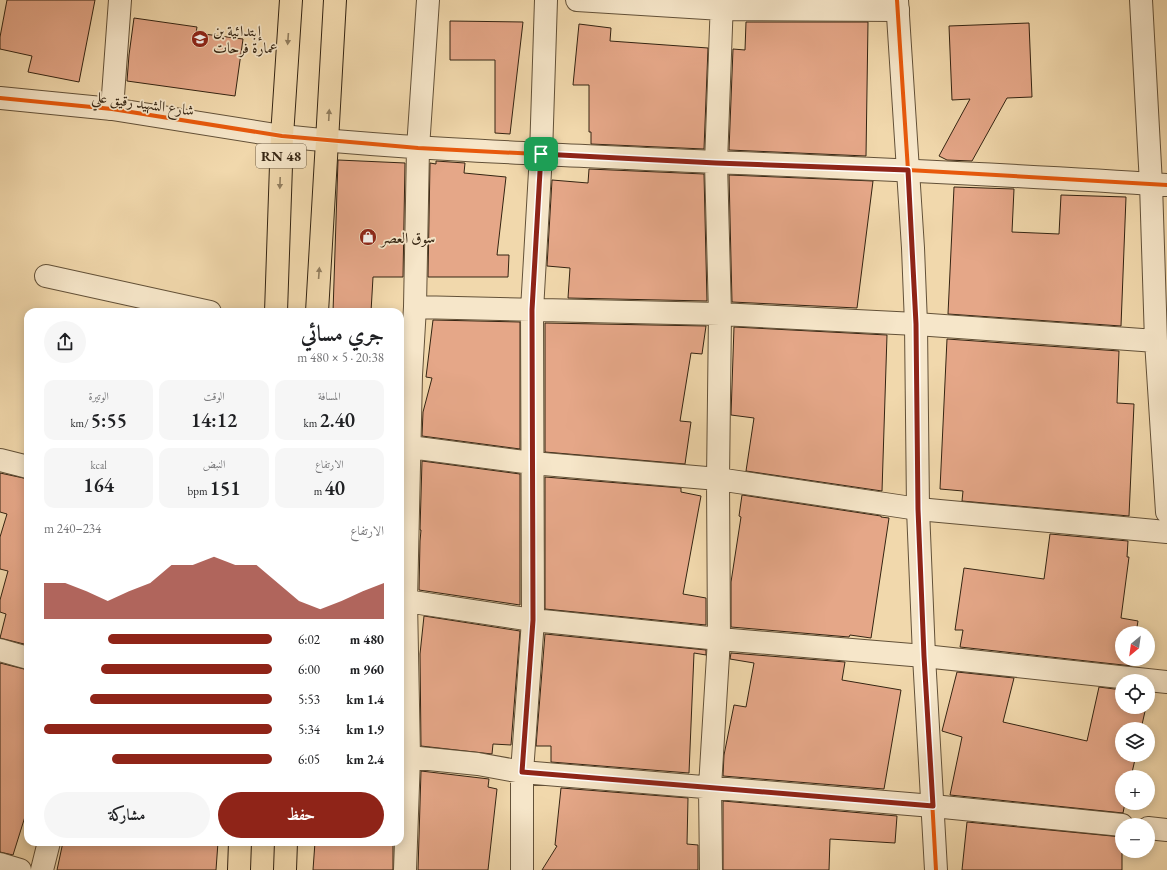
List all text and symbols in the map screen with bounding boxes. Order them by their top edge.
place label: إبتدائية بن عمارة فرحات [213,21,278,58]
school or university icon: إبتدائية بن عمارة فرحات [190,29,210,49]
one-way arrow [285,33,292,45]
street label: شارع الشهيد رقيق علي [90,86,195,125]
one-way arrow [325,109,332,121]
pin [524,137,558,171]
icon: arrive [530,143,552,165]
road number: RN 48 [256,144,306,168]
one-way arrow [277,177,283,190]
shop icon: سوق العصر [358,227,378,247]
place label: سوق العصر [379,228,435,248]
one-way arrow [316,266,322,279]
text: جري مسائي [301,319,384,348]
button: share [44,321,86,363]
text: 20:38 · 5 × 480 m [297,349,384,366]
text: الوتيرة [89,389,109,403]
text: الوقت [203,389,225,403]
text: المسافة [318,389,341,403]
text: 5:55 [91,407,127,433]
text: 14:12 [191,407,237,433]
text: 2.40 [319,407,355,433]
text: /km [70,416,91,430]
text: km [304,416,319,430]
text: النبض [203,457,225,471]
text: الارتفاع [315,457,344,471]
text: kcal [90,458,107,472]
text: 164 [83,472,114,498]
text: 151 [210,475,240,501]
text: 40 [324,475,345,501]
text: bpm [188,484,210,498]
text: m [314,484,324,498]
text: 234–240 m [44,520,101,537]
text: الارتفاع [350,522,384,539]
north arrow [1115,626,1155,666]
map controls [1115,626,1155,858]
text: 6:02 [298,631,320,648]
text: 480 m [350,631,384,648]
text: 6:00 [298,661,320,678]
text: 960 m [350,661,384,678]
button: locate [1115,674,1155,714]
text: 5:53 [298,691,320,708]
text: 1.4 km [346,691,384,708]
text: 5:34 [298,721,320,738]
text: 1.9 km [346,721,384,738]
button: layers [1115,722,1155,762]
text: 6:05 [298,751,320,768]
text: 2.4 km [346,751,384,768]
button: + [1115,770,1155,810]
button: مشاركة [44,792,210,838]
button: حفظ [218,792,384,838]
button: − [1115,818,1155,858]

